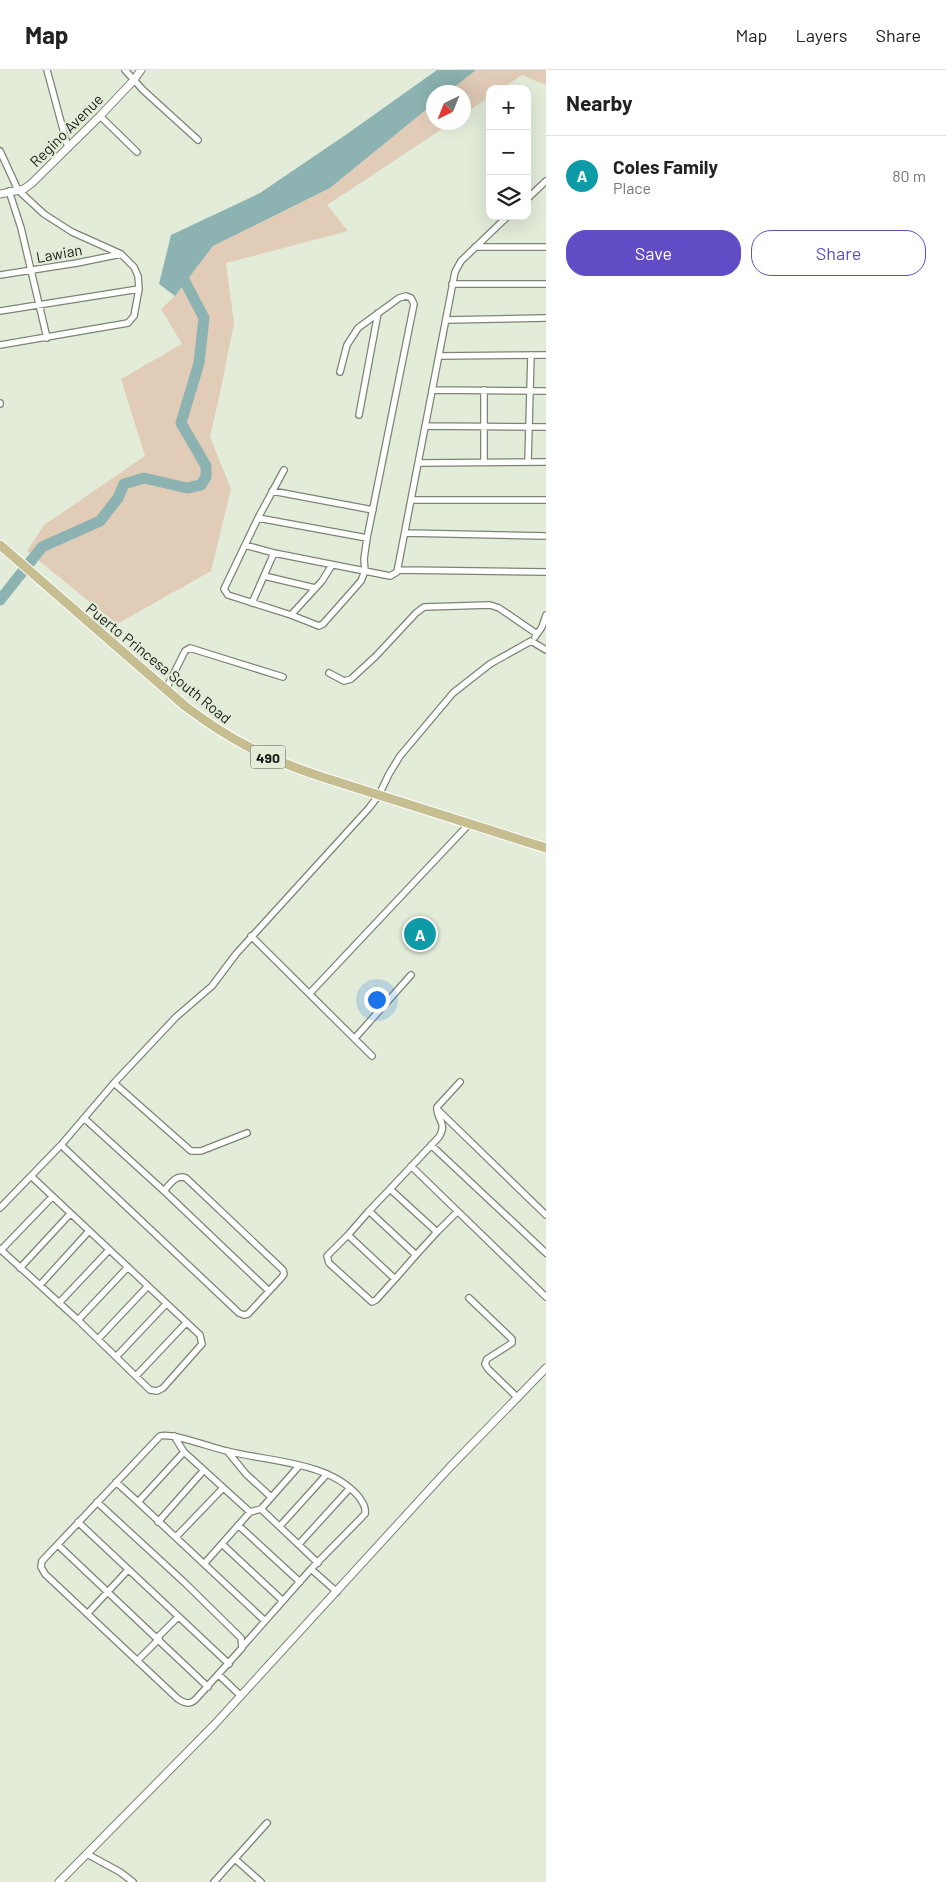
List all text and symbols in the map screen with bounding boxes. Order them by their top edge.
text: Map [25,20,68,49]
text: Map [735,24,767,46]
text: Layers [795,24,848,46]
text: Share [876,24,921,46]
north arrow [426,85,471,130]
map controls [486,85,531,220]
button: + [486,85,531,130]
street label: Regino Avenue [26,90,106,170]
text: Nearby [566,90,632,115]
button: − [486,130,531,175]
text: Coles Family [613,155,718,178]
text: A [577,166,587,185]
text: 80 m [892,166,926,185]
button: layers [486,175,531,220]
text: Place [613,178,651,197]
button: Save [566,230,741,276]
button: Share [751,230,926,276]
street label: Lawian [35,240,83,266]
street label: Puerto Princesa South Road [83,599,235,727]
road number: 490 [250,746,286,769]
pin: A [404,915,436,953]
your location [364,987,390,1013]

